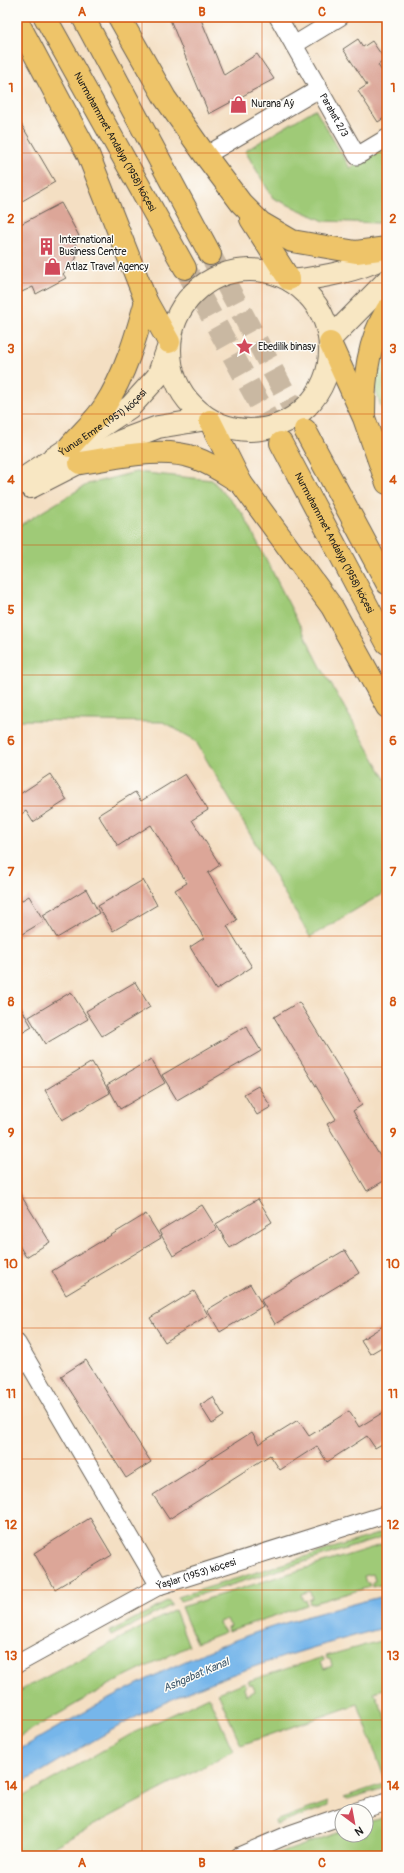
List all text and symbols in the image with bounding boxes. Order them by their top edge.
text: A [78,4,87,20]
text: B [198,4,206,20]
text: C [318,4,326,20]
street label: Nurmuhammet Andalyp (1958) köçesi [71,70,158,214]
text: 1 [8,80,14,96]
text: 1 [390,80,396,96]
street label: Parahat 2/3 [317,91,351,139]
shop icon: Nurana Aý [228,94,248,114]
place label: Nurana Aý [251,98,295,110]
text: 2 [7,211,15,227]
text: 2 [389,211,397,227]
place label: International Business Centre [59,234,126,258]
building icon: International Business Centre [36,236,56,256]
shop icon: Atlaz Travel Agency [42,257,62,277]
place label: Atlaz Travel Agency [65,261,149,273]
place icon: Ebedilik binasy [235,337,255,357]
text: 3 [7,341,15,357]
place label: Ebedilik binasy [258,341,317,353]
text: 3 [389,341,397,357]
street label: Ýunus Emre (1951) köçesi [55,387,149,460]
street label: Nurmuhammet Andalyp (1958) köçesi [292,471,376,615]
text: 4 [7,472,15,488]
text: 4 [389,472,397,488]
text: 5 [7,602,15,618]
text: 5 [389,602,397,618]
text: 6 [7,733,15,749]
text: 6 [389,733,397,749]
text: 7 [8,864,15,880]
text: 7 [390,864,397,880]
text: 8 [8,994,15,1010]
text: 8 [390,994,397,1010]
text: 9 [8,1125,15,1141]
text: 9 [390,1125,397,1141]
text: 10 [4,1256,18,1272]
text: 10 [386,1256,400,1272]
text: 11 [6,1386,16,1402]
text: 11 [388,1386,398,1402]
text: 12 [5,1517,17,1533]
text: 12 [387,1517,399,1533]
street label: Ýaşlar (1953) köçesi [154,1556,238,1593]
text: 13 [5,1648,17,1664]
text: 13 [387,1648,399,1664]
water label: Ashgabat Kanal [161,1655,232,1695]
text: 14 [5,1778,18,1794]
text: 14 [387,1778,400,1794]
north arrow [334,1803,374,1843]
text: N [352,1824,366,1839]
text: A [78,1855,87,1871]
text: B [198,1855,206,1871]
text: C [318,1855,326,1871]

